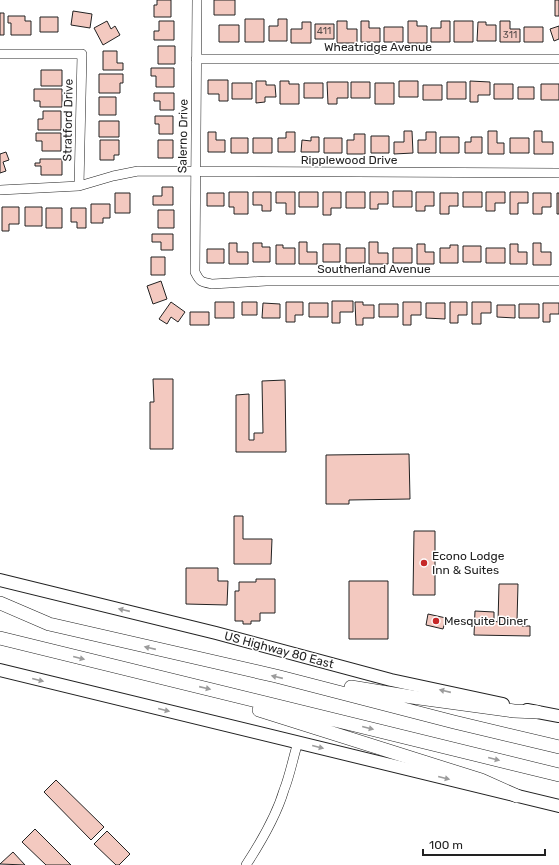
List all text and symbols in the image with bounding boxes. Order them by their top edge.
house number: 411 [317,25,331,37]
house number: 311 [503,29,517,41]
street label: Wheatridge Avenue [324,40,432,54]
street label: Stratford Drive [60,78,76,161]
street label: Salerno Drive [175,98,191,173]
street label: Ripplewood Drive [301,153,398,167]
street label: Southerland Avenue [317,262,431,276]
place label: Econo Lodge Inn & Suites [432,549,505,577]
marker: Econo Lodge Inn & Suites [419,558,429,568]
one-way arrow [118,607,130,613]
place label: Mesquite Diner [444,614,528,628]
marker: Mesquite Diner [431,616,441,626]
street label: US Highway 80 East [223,629,336,671]
one-way arrow [144,645,156,651]
one-way arrow [73,655,85,661]
one-way arrow [271,673,283,679]
one-way arrow [32,677,44,683]
one-way arrow [199,686,211,692]
one-way arrow [439,688,451,694]
one-way arrow [158,707,170,713]
one-way arrow [362,725,374,731]
one-way arrow [312,745,324,751]
one-way arrow [488,756,500,762]
one-way arrow [438,776,450,782]
scale bar [423,831,545,857]
text: 100 m [429,838,463,852]

